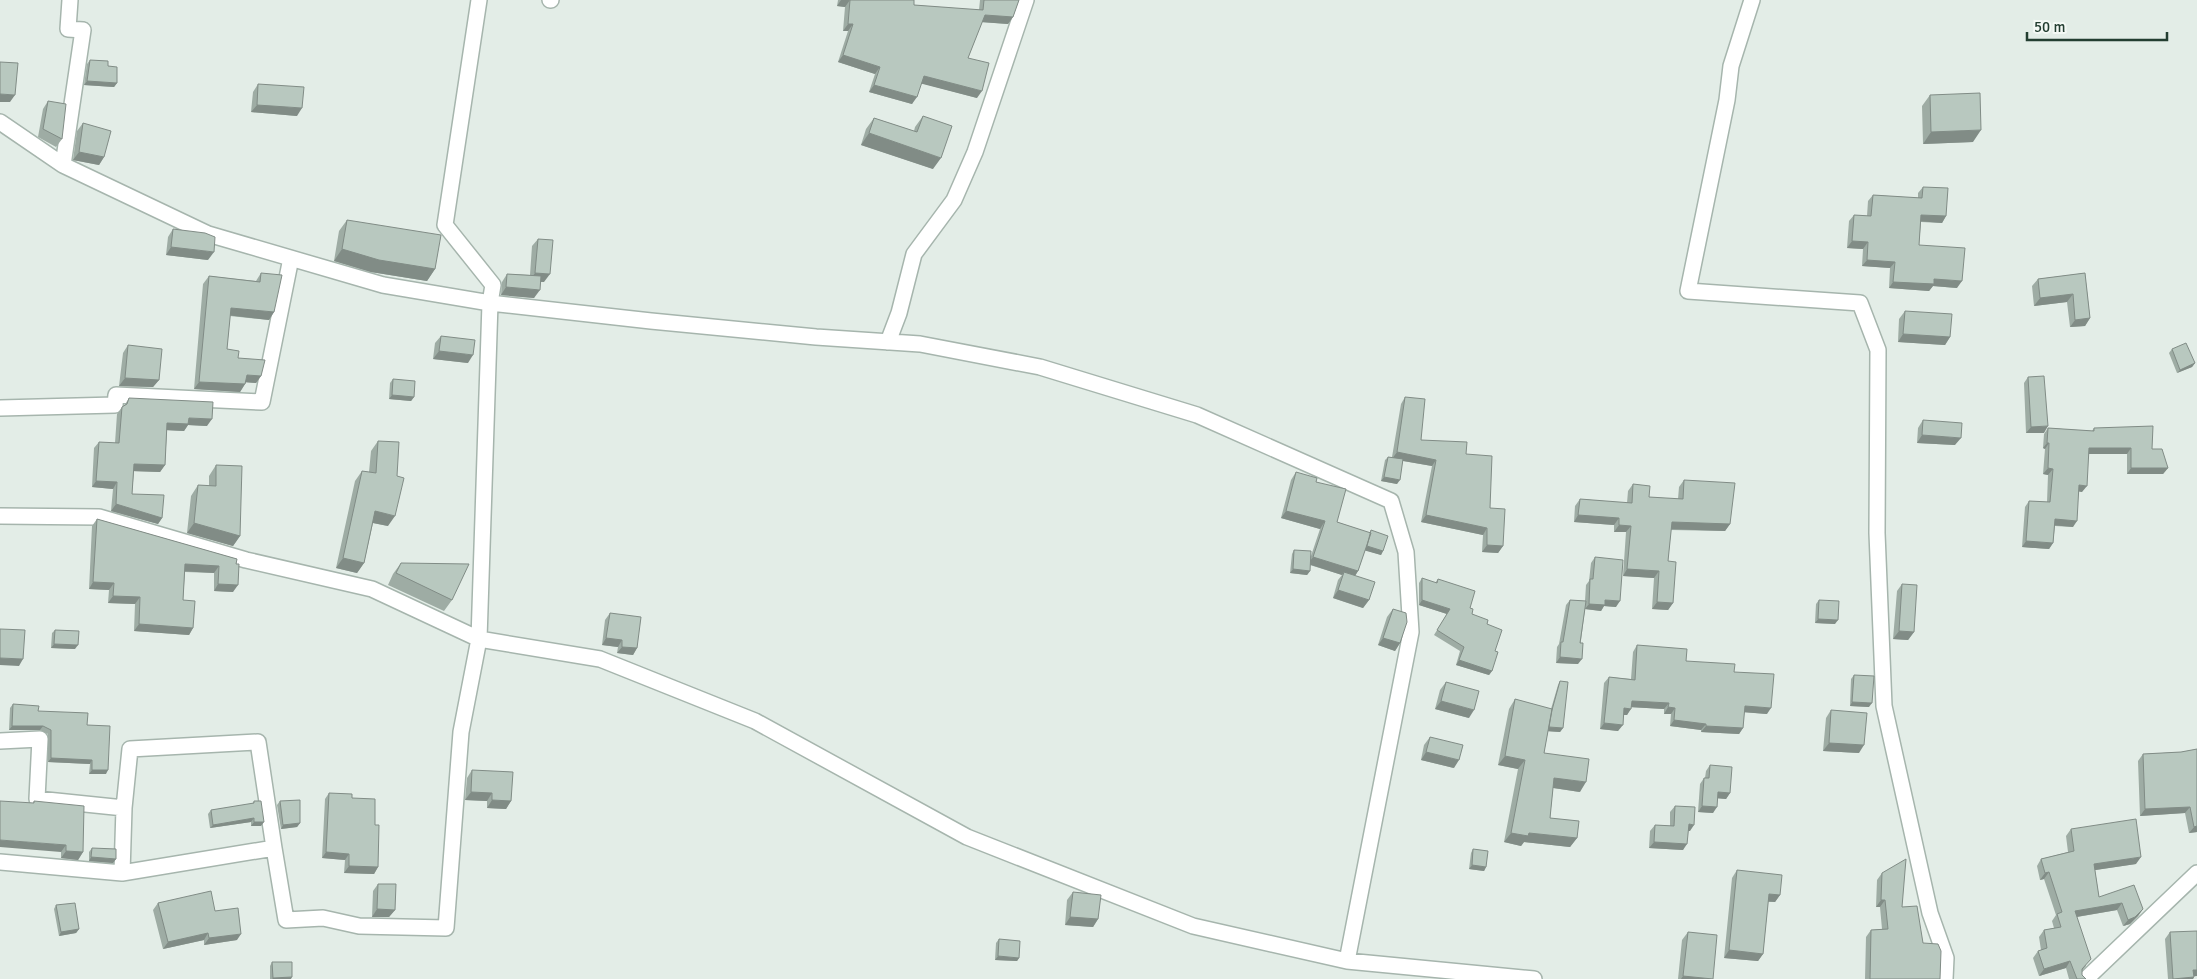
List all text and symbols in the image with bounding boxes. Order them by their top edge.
scale bar [2027,10,2167,42]
text: 50 m [2034,18,2065,36]

